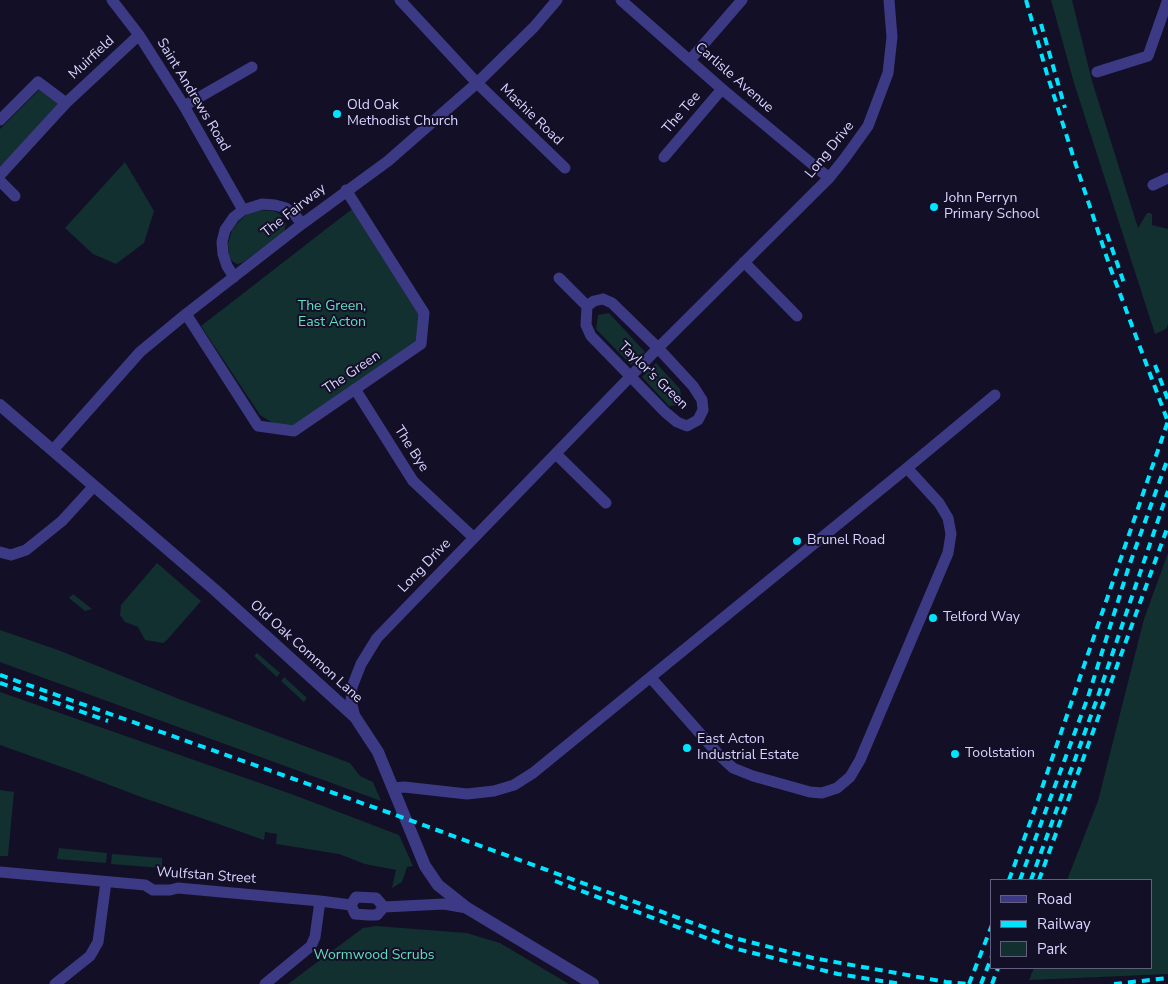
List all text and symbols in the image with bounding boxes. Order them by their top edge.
street label: Muirfield [66,33,118,83]
street label: Saint Andrews Road [153,35,233,155]
street label: Carlisle Avenue [691,39,777,117]
street label: Mashie Road [496,81,566,149]
street label: The Tee [659,89,705,137]
place label: Old Oak Methodist Church [347,98,458,130]
marker: Old Oak Methodist Church [331,108,343,120]
street label: Long Drive [802,118,858,182]
street label: The Fairway [258,181,330,241]
place label: John Perryn Primary School [944,191,1039,223]
marker: John Perryn Primary School [928,201,940,213]
park label: The Green, East Acton [298,299,366,332]
street label: Taylor's Green [615,339,691,413]
street label: The Green [320,348,384,398]
street label: The Bye [390,423,432,475]
place label: Brunel Road [807,533,885,549]
marker: Brunel Road [791,535,803,547]
street label: Long Drive [395,536,455,596]
street label: Old Oak Common Lane [246,597,366,707]
place label: Telford Way [943,610,1020,626]
marker: Telford Way [927,612,939,624]
place label: East Acton Industrial Estate [697,732,799,764]
marker: East Acton Industrial Estate [681,742,693,754]
place label: Toolstation [965,746,1035,762]
marker: Toolstation [949,748,961,760]
street label: Wulfstan Street [156,864,256,888]
legend [990,879,1153,969]
text: Road [1037,889,1072,909]
text: Railway [1037,914,1091,934]
text: Park [1037,939,1067,959]
park label: Wormwood Scrubs [313,948,435,964]

